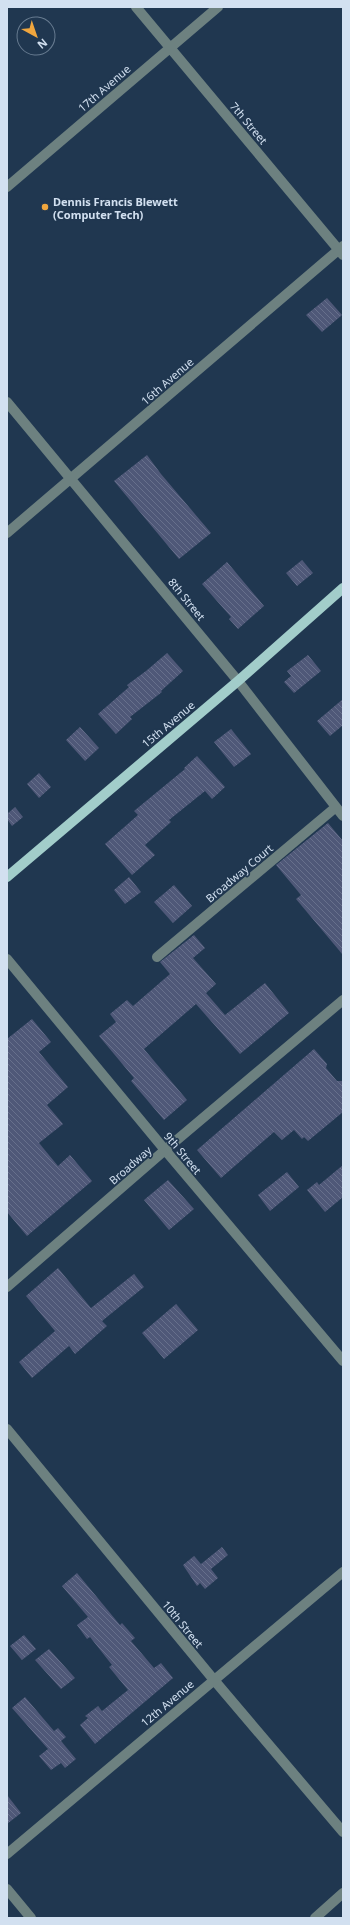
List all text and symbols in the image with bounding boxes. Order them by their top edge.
north arrow [16,16,56,56]
text: N [34,35,51,53]
street label: 17th Avenue [75,61,133,115]
street label: 7th Street [227,99,271,147]
place label: Dennis Francis Blewett (Computer Tech) [53,194,178,222]
marker: Dennis Francis Blewett (Computer Tech) [40,202,50,212]
street label: 16th Avenue [138,354,196,408]
street label: 8th Street [165,575,209,623]
street label: 15th Avenue [138,697,198,751]
street label: Broadway Court [202,840,276,906]
street label: 9th Street [161,1129,205,1177]
street label: Broadway [106,1142,155,1188]
street label: 10th Street [159,1597,207,1651]
street label: 12th Avenue [137,1676,197,1730]

